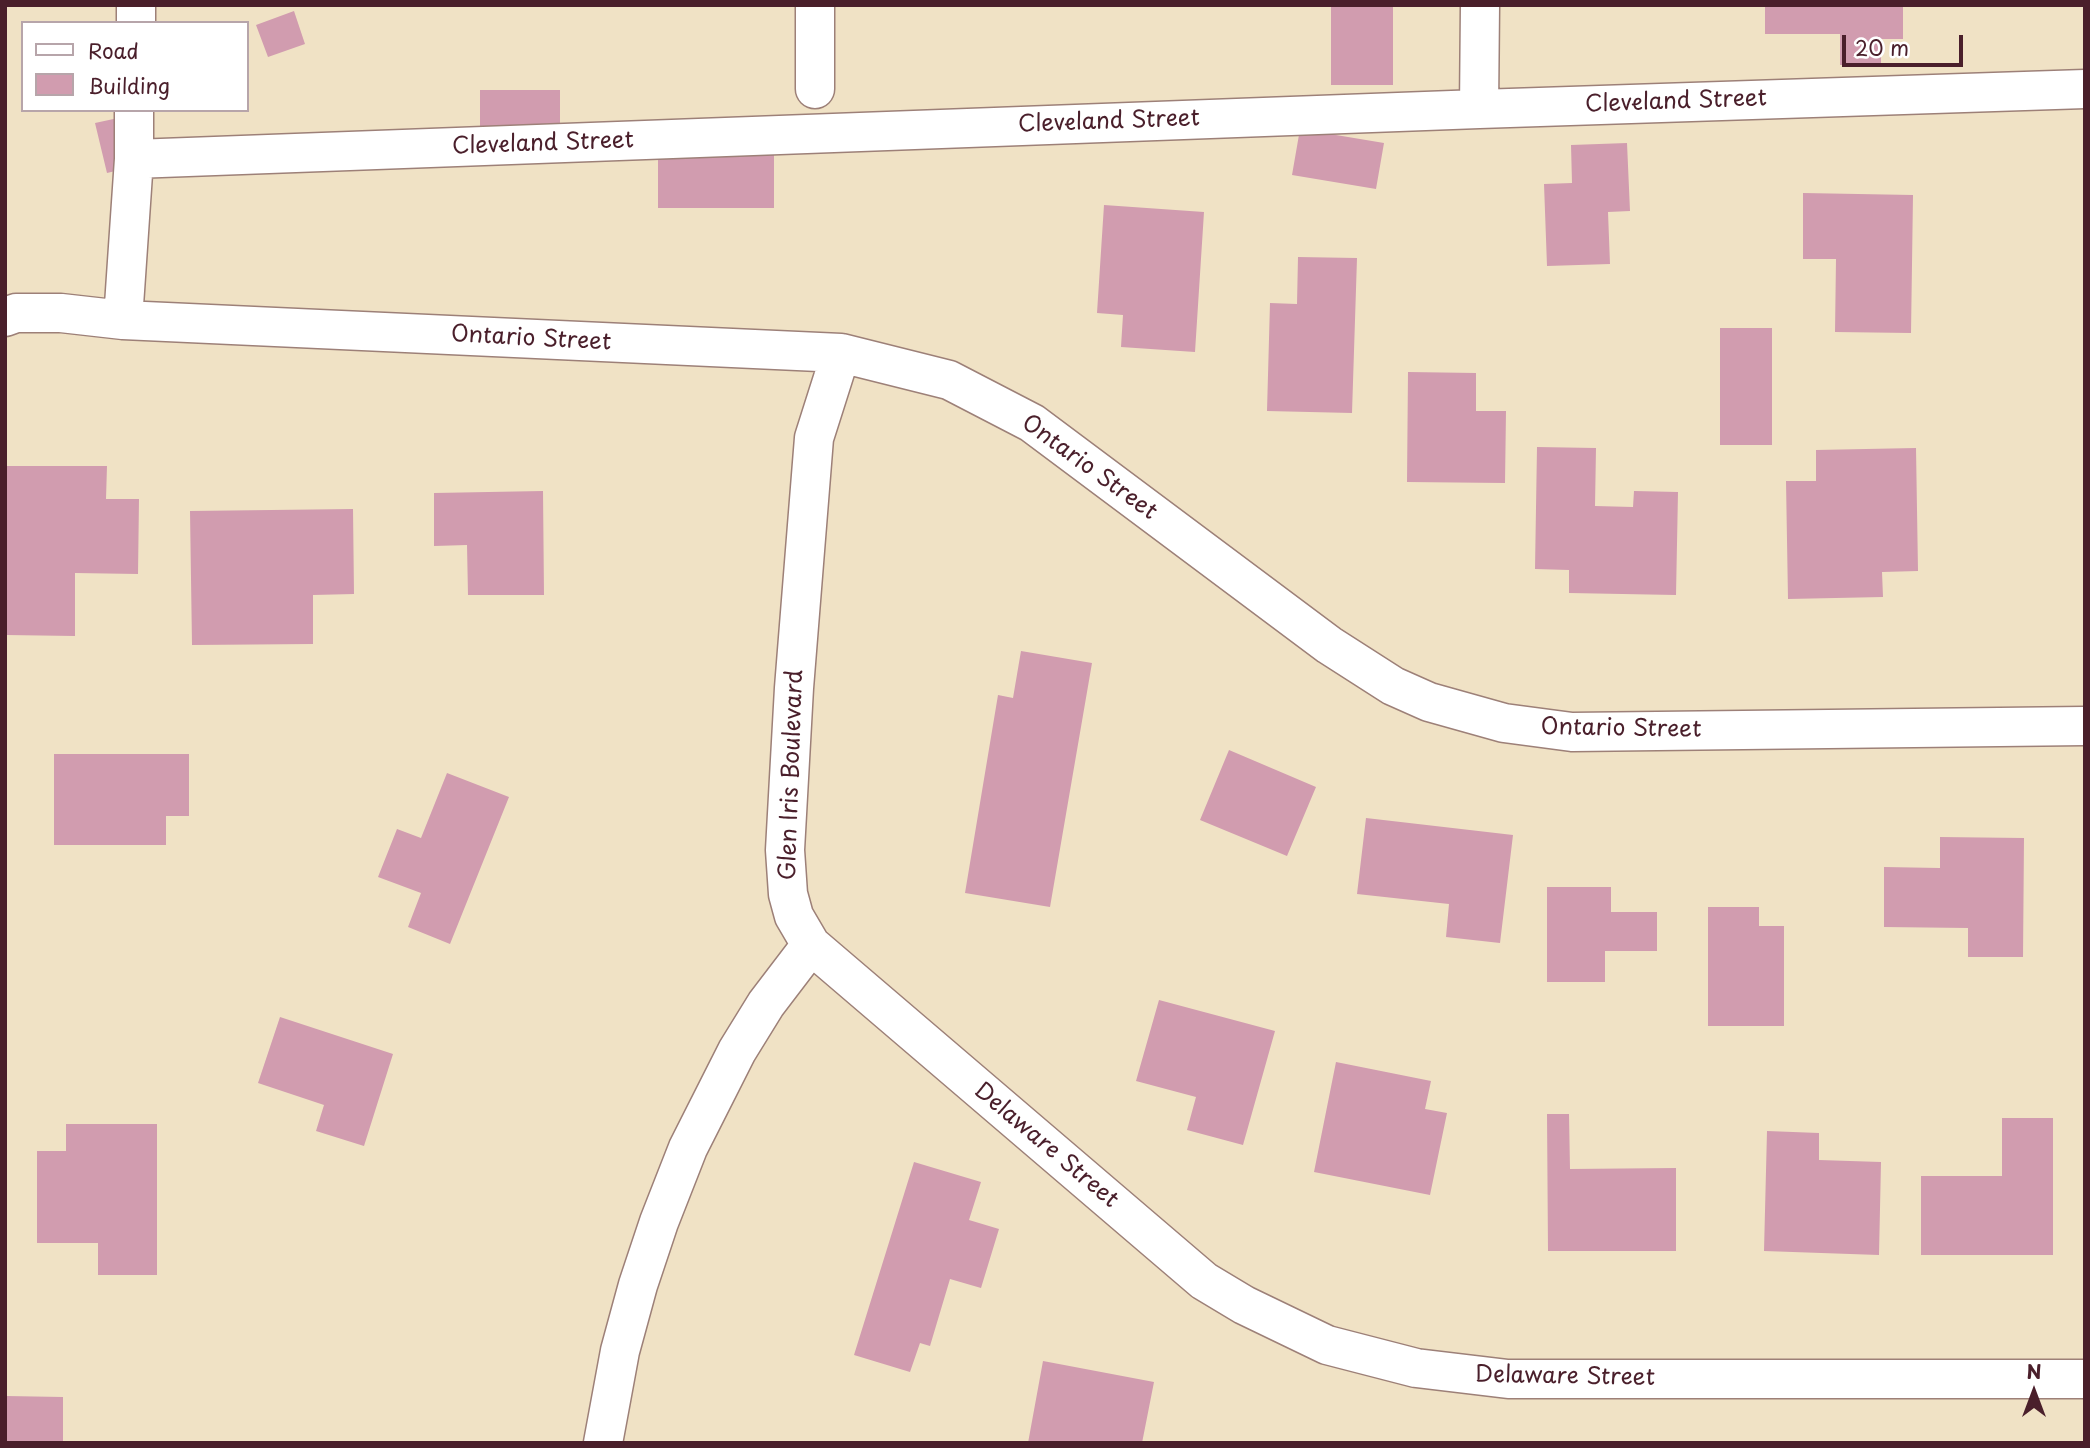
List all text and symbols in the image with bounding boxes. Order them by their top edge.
legend [21,21,248,112]
scale bar [1845,21,1966,65]
text: 20 m [1855,31,1909,63]
text: Road [88,34,139,66]
text: Building [88,69,170,101]
street label: Cleveland Street [1585,85,1767,119]
street label: Cleveland Street [1018,105,1200,139]
street label: Cleveland Street [452,127,634,161]
street label: Ontario Street [450,321,612,357]
street label: Ontario Street [1016,410,1162,526]
street label: Glen Iris Boulevard [775,669,809,881]
street label: Ontario Street [1540,714,1702,744]
street label: Delaware Street [968,1078,1124,1214]
north arrow [1999,1357,2069,1427]
text: N [2026,1357,2042,1385]
street label: Delaware Street [1475,1362,1655,1392]

